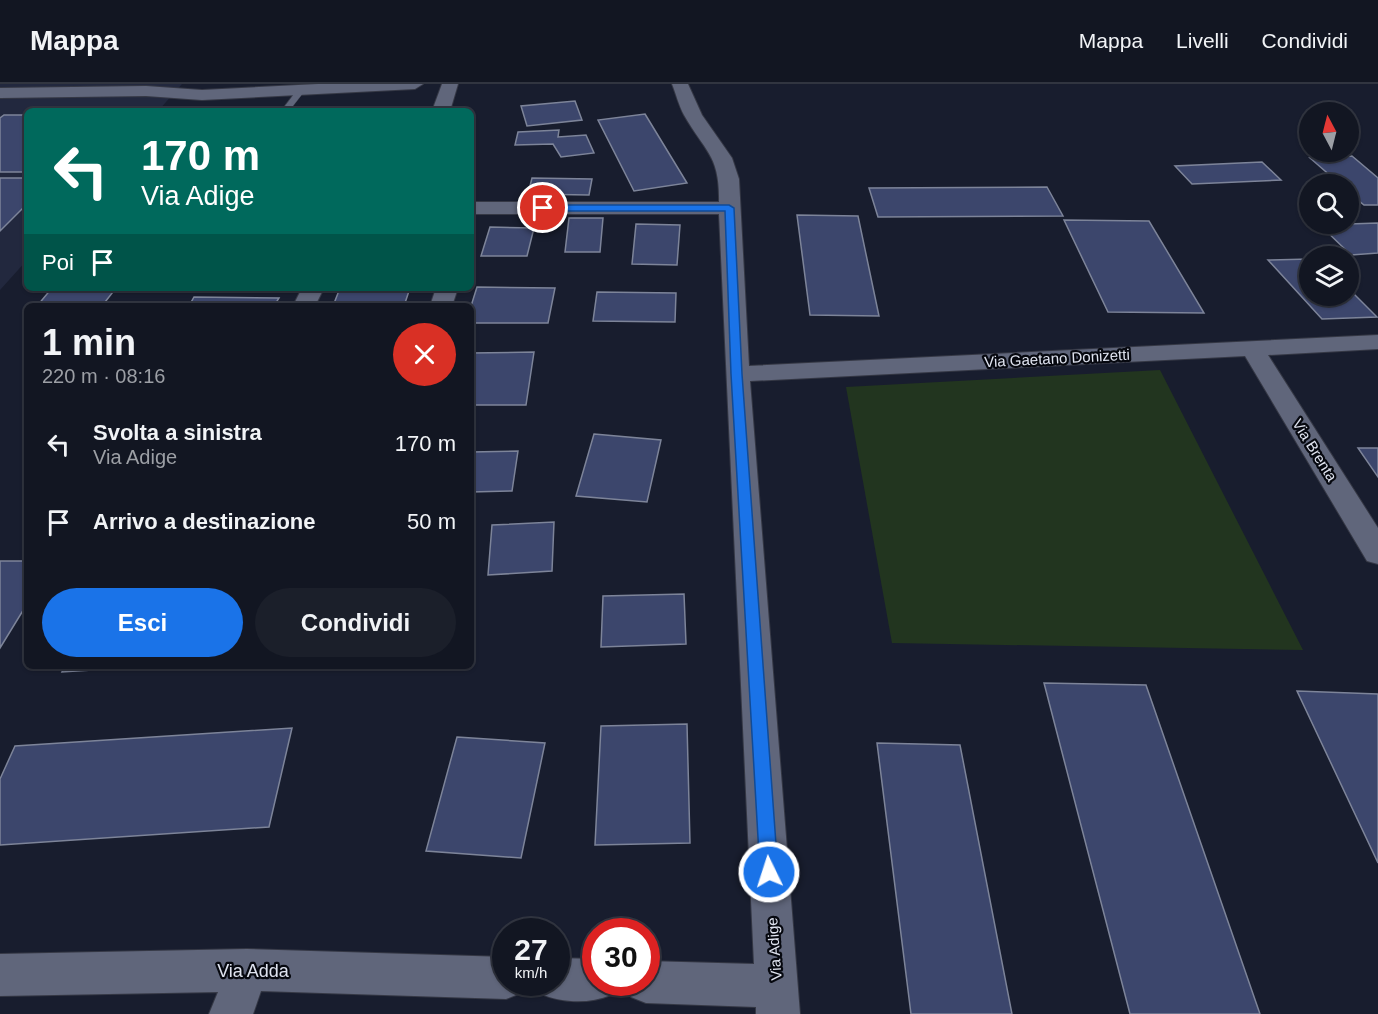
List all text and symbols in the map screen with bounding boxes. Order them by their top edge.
text: Mappa [30,25,119,56]
text: Mappa [1079,29,1143,52]
text: Livelli [1176,29,1229,52]
text: Condividi [1262,29,1348,52]
north arrow [1299,102,1359,162]
map controls [1299,102,1359,306]
icon: left [42,132,120,210]
text: 170 m [141,132,260,179]
button: search [1299,174,1359,234]
text: Via Adige [141,181,255,211]
pin [517,182,568,233]
icon: arrive [526,191,559,224]
icon: arrive [86,246,119,279]
button: layers [1299,246,1359,306]
text: Poi [42,250,74,275]
text: 1 min [42,322,136,363]
button: close [393,323,456,386]
street label: Via Gaetano Donizetti [984,346,1130,370]
text: 220 m · 08:16 [42,365,165,387]
street label: Via Brenta [1289,416,1341,485]
text: Svolta a sinistra [93,420,262,445]
icon: left [42,428,75,461]
text: 170 m [395,431,456,456]
text: Via Adige [93,446,177,468]
icon: arrive [42,506,75,539]
text: Arrivo a destinazione [93,509,316,534]
text: 50 m [407,509,456,534]
button: Esci [42,588,243,657]
button: Condividi [255,588,456,657]
position arrow [737,840,801,904]
street label: Via Adige [763,917,785,981]
speed limit sign: 30 [582,918,660,996]
text: 27 [514,933,548,966]
street label: Via Adda [217,961,290,981]
text: km/h [515,964,547,981]

